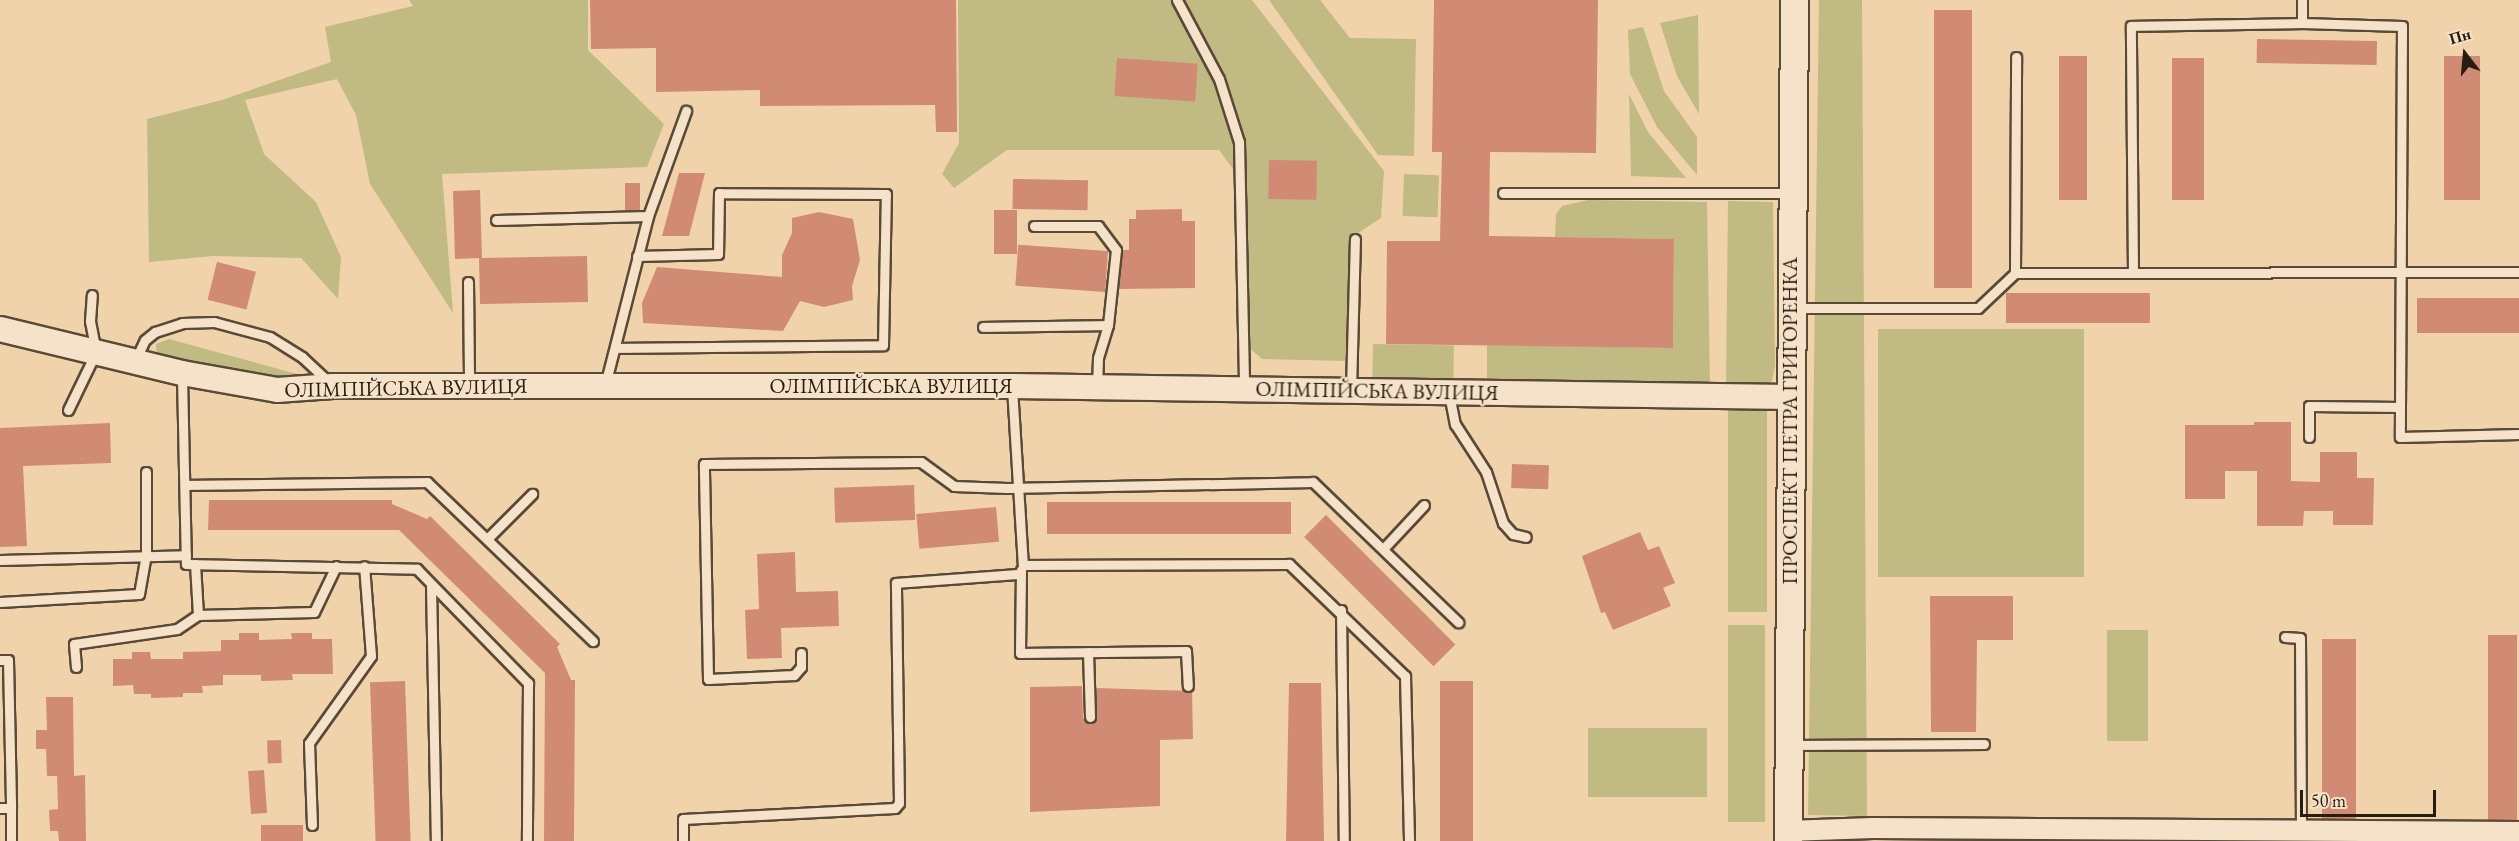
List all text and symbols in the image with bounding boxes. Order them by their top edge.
text: Пн [2446,23,2473,49]
north arrow [2435,24,2495,84]
street label: ПРОСПЕКТ ПЕТРА ГРИГОРЕНКА [1777,257,1803,585]
street label: ОЛІМПІЙСЬКА ВУЛИЦЯ [284,373,528,403]
street label: ОЛІМПІЙСЬКА ВУЛИЦЯ [769,373,1013,399]
street label: ОЛІМПІЙСЬКА ВУЛИЦЯ [1255,376,1499,406]
scale bar [2303,778,2440,816]
text: 50 m [2311,789,2346,812]

